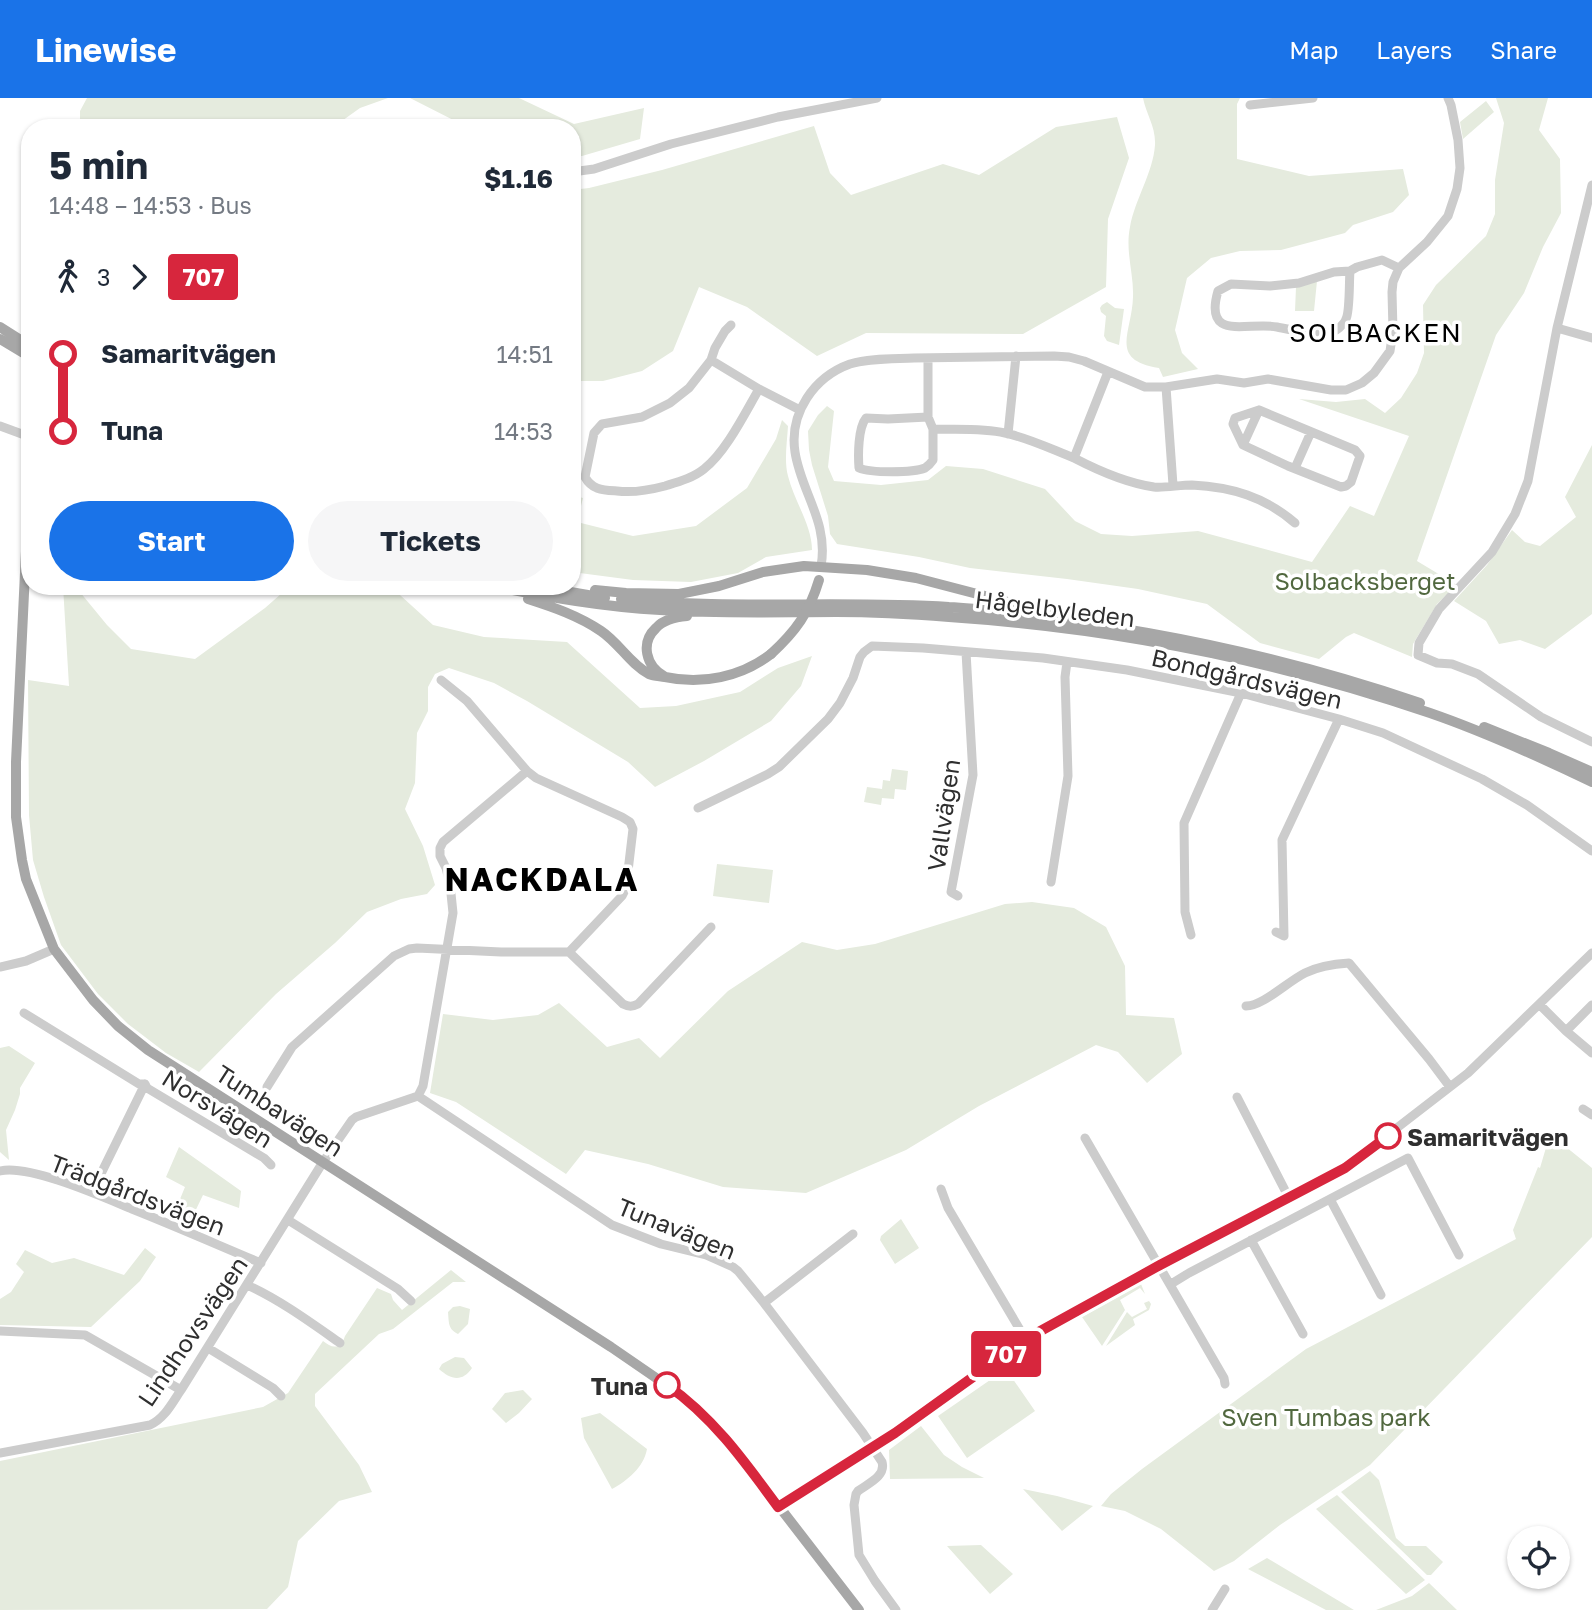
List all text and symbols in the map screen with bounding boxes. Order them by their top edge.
text: Linewise [35,30,177,69]
text: Map [1289,35,1338,64]
text: Layers [1376,35,1452,64]
text: Share [1490,35,1557,64]
text: 5 min [49,142,148,187]
text: $1.16 [484,163,553,194]
text: 14:48 – 14:53 · Bus [49,191,252,219]
icon: walk [49,258,87,296]
icon: forward [120,258,158,296]
text: 707 [182,262,224,291]
text: 3 [97,263,110,291]
district label: SOLBACKEN [1289,317,1463,348]
text: Samaritvägen [101,338,276,369]
text: 14:51 [496,340,553,368]
text: Tuna [101,415,163,446]
text: 14:53 [494,417,553,445]
button: Start [49,501,294,581]
button: Tickets [308,501,553,581]
park label: Solbacksberget [1274,566,1456,595]
street label: Hågelbyleden [973,584,1137,632]
street label: Bondgårdsvägen [1149,642,1345,714]
street label: Vallvägen [921,757,965,873]
district label: NACKDALA [445,860,639,898]
street label: Tumbavägen [211,1058,349,1162]
street label: Norsvägen [157,1063,279,1153]
place label: Samaritvägen [1407,1122,1569,1151]
marker: Samaritvägen [1375,1123,1401,1149]
street label: Trädgårdsvägen [46,1147,230,1241]
street label: Tunavägen [614,1191,740,1265]
street label: Lindhovsvägen [131,1251,253,1411]
line badge: 707 [966,1331,1046,1377]
text: 707 [985,1339,1027,1368]
place label: Tuna [591,1371,648,1400]
marker: Tuna [654,1372,680,1398]
park label: Sven Tumbas park [1221,1402,1431,1431]
map controls [1507,1526,1570,1589]
button: locate [1507,1526,1570,1589]

